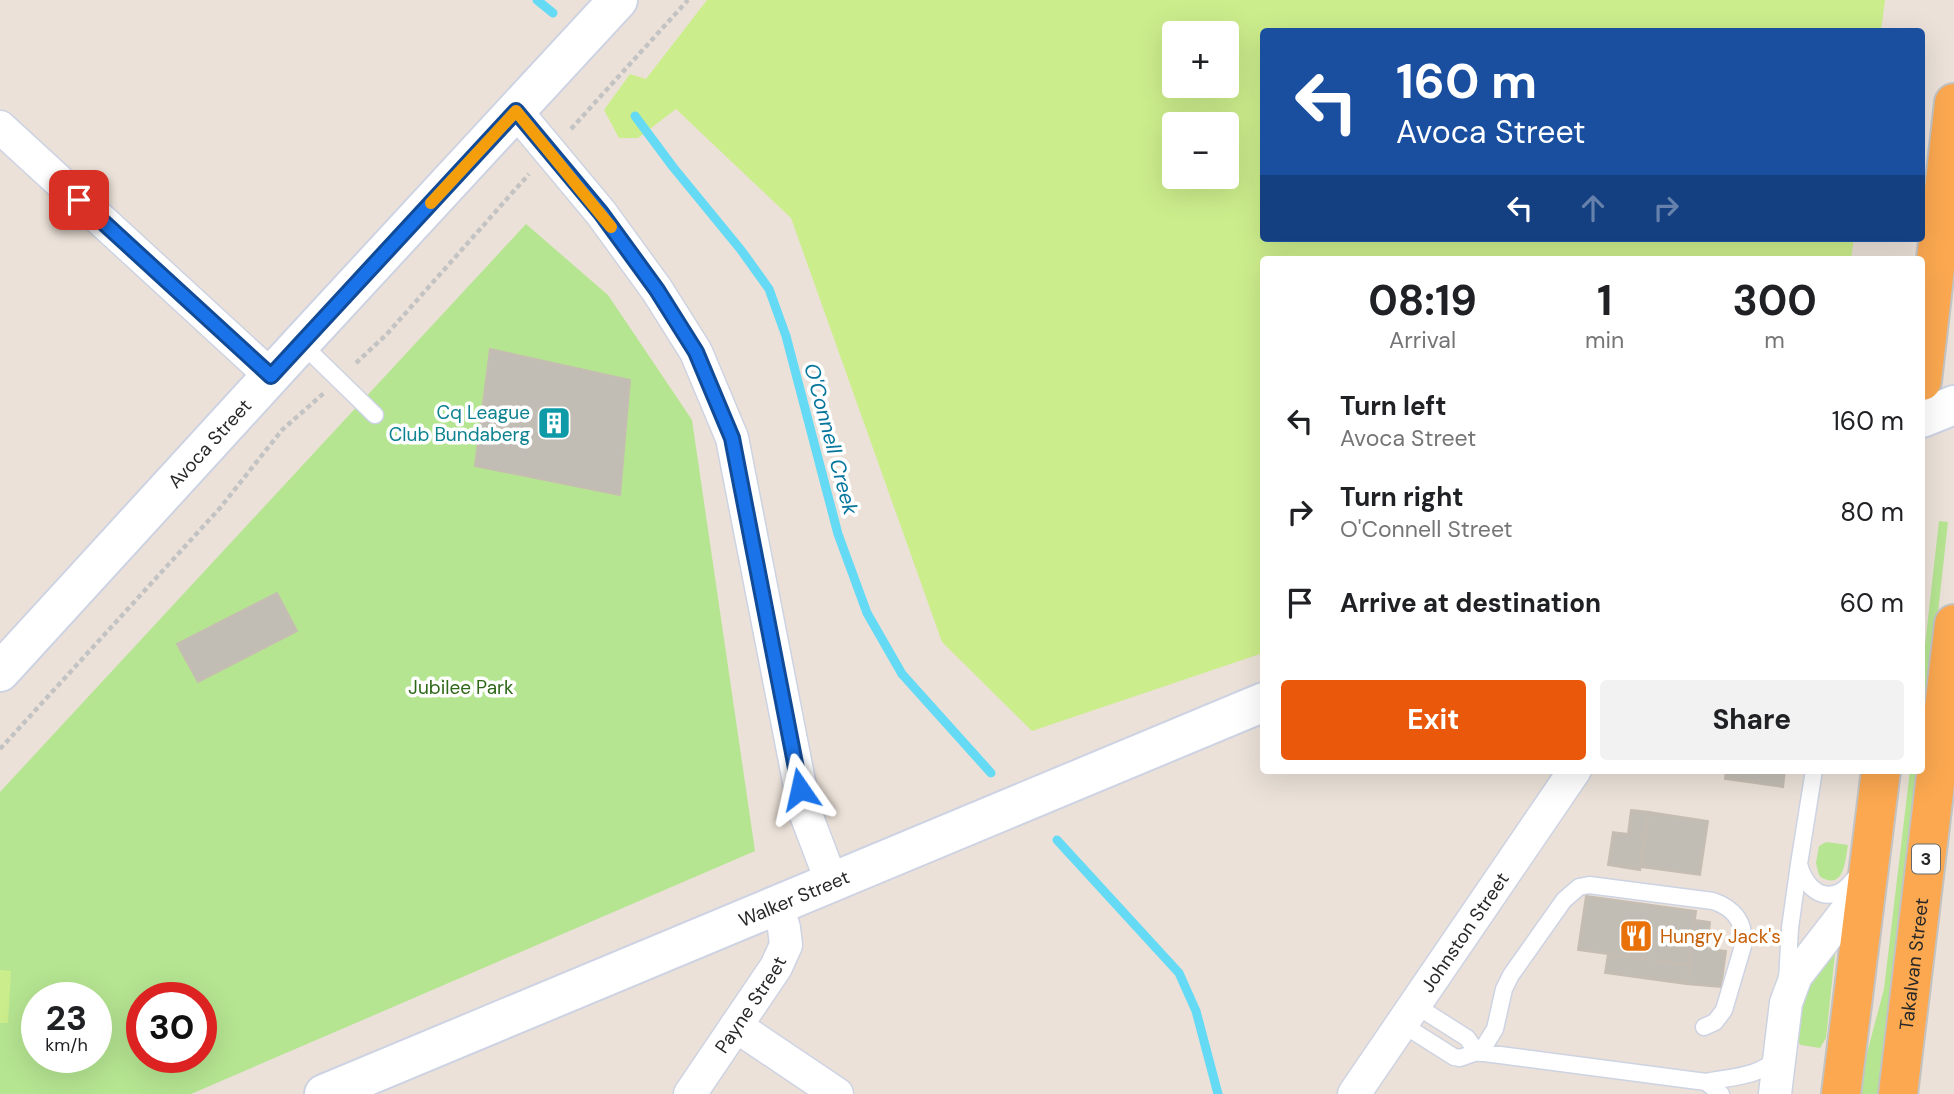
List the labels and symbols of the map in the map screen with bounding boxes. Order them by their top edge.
pin [49,170,109,230]
water label: O'Connell Creek [797,360,865,518]
street label: Avoca Street [162,393,256,493]
place label: Cq League Club Bundaberg [389,400,530,447]
building icon: Cq League Club Bundaberg [535,404,573,442]
park label: Jubilee Park [408,675,514,700]
position arrow [763,752,837,826]
road number: 3 [1912,844,1940,874]
street label: Walker Street [735,864,853,932]
street label: Johnston Street [1415,867,1514,997]
street label: Takalvan Street [1893,896,1934,1032]
restaurant icon: Hungry Jack's [1617,917,1655,955]
place label: Hungry Jack's [1660,924,1781,949]
street label: Payne Street [709,952,792,1058]
speed limit sign: 30 [126,982,217,1073]

